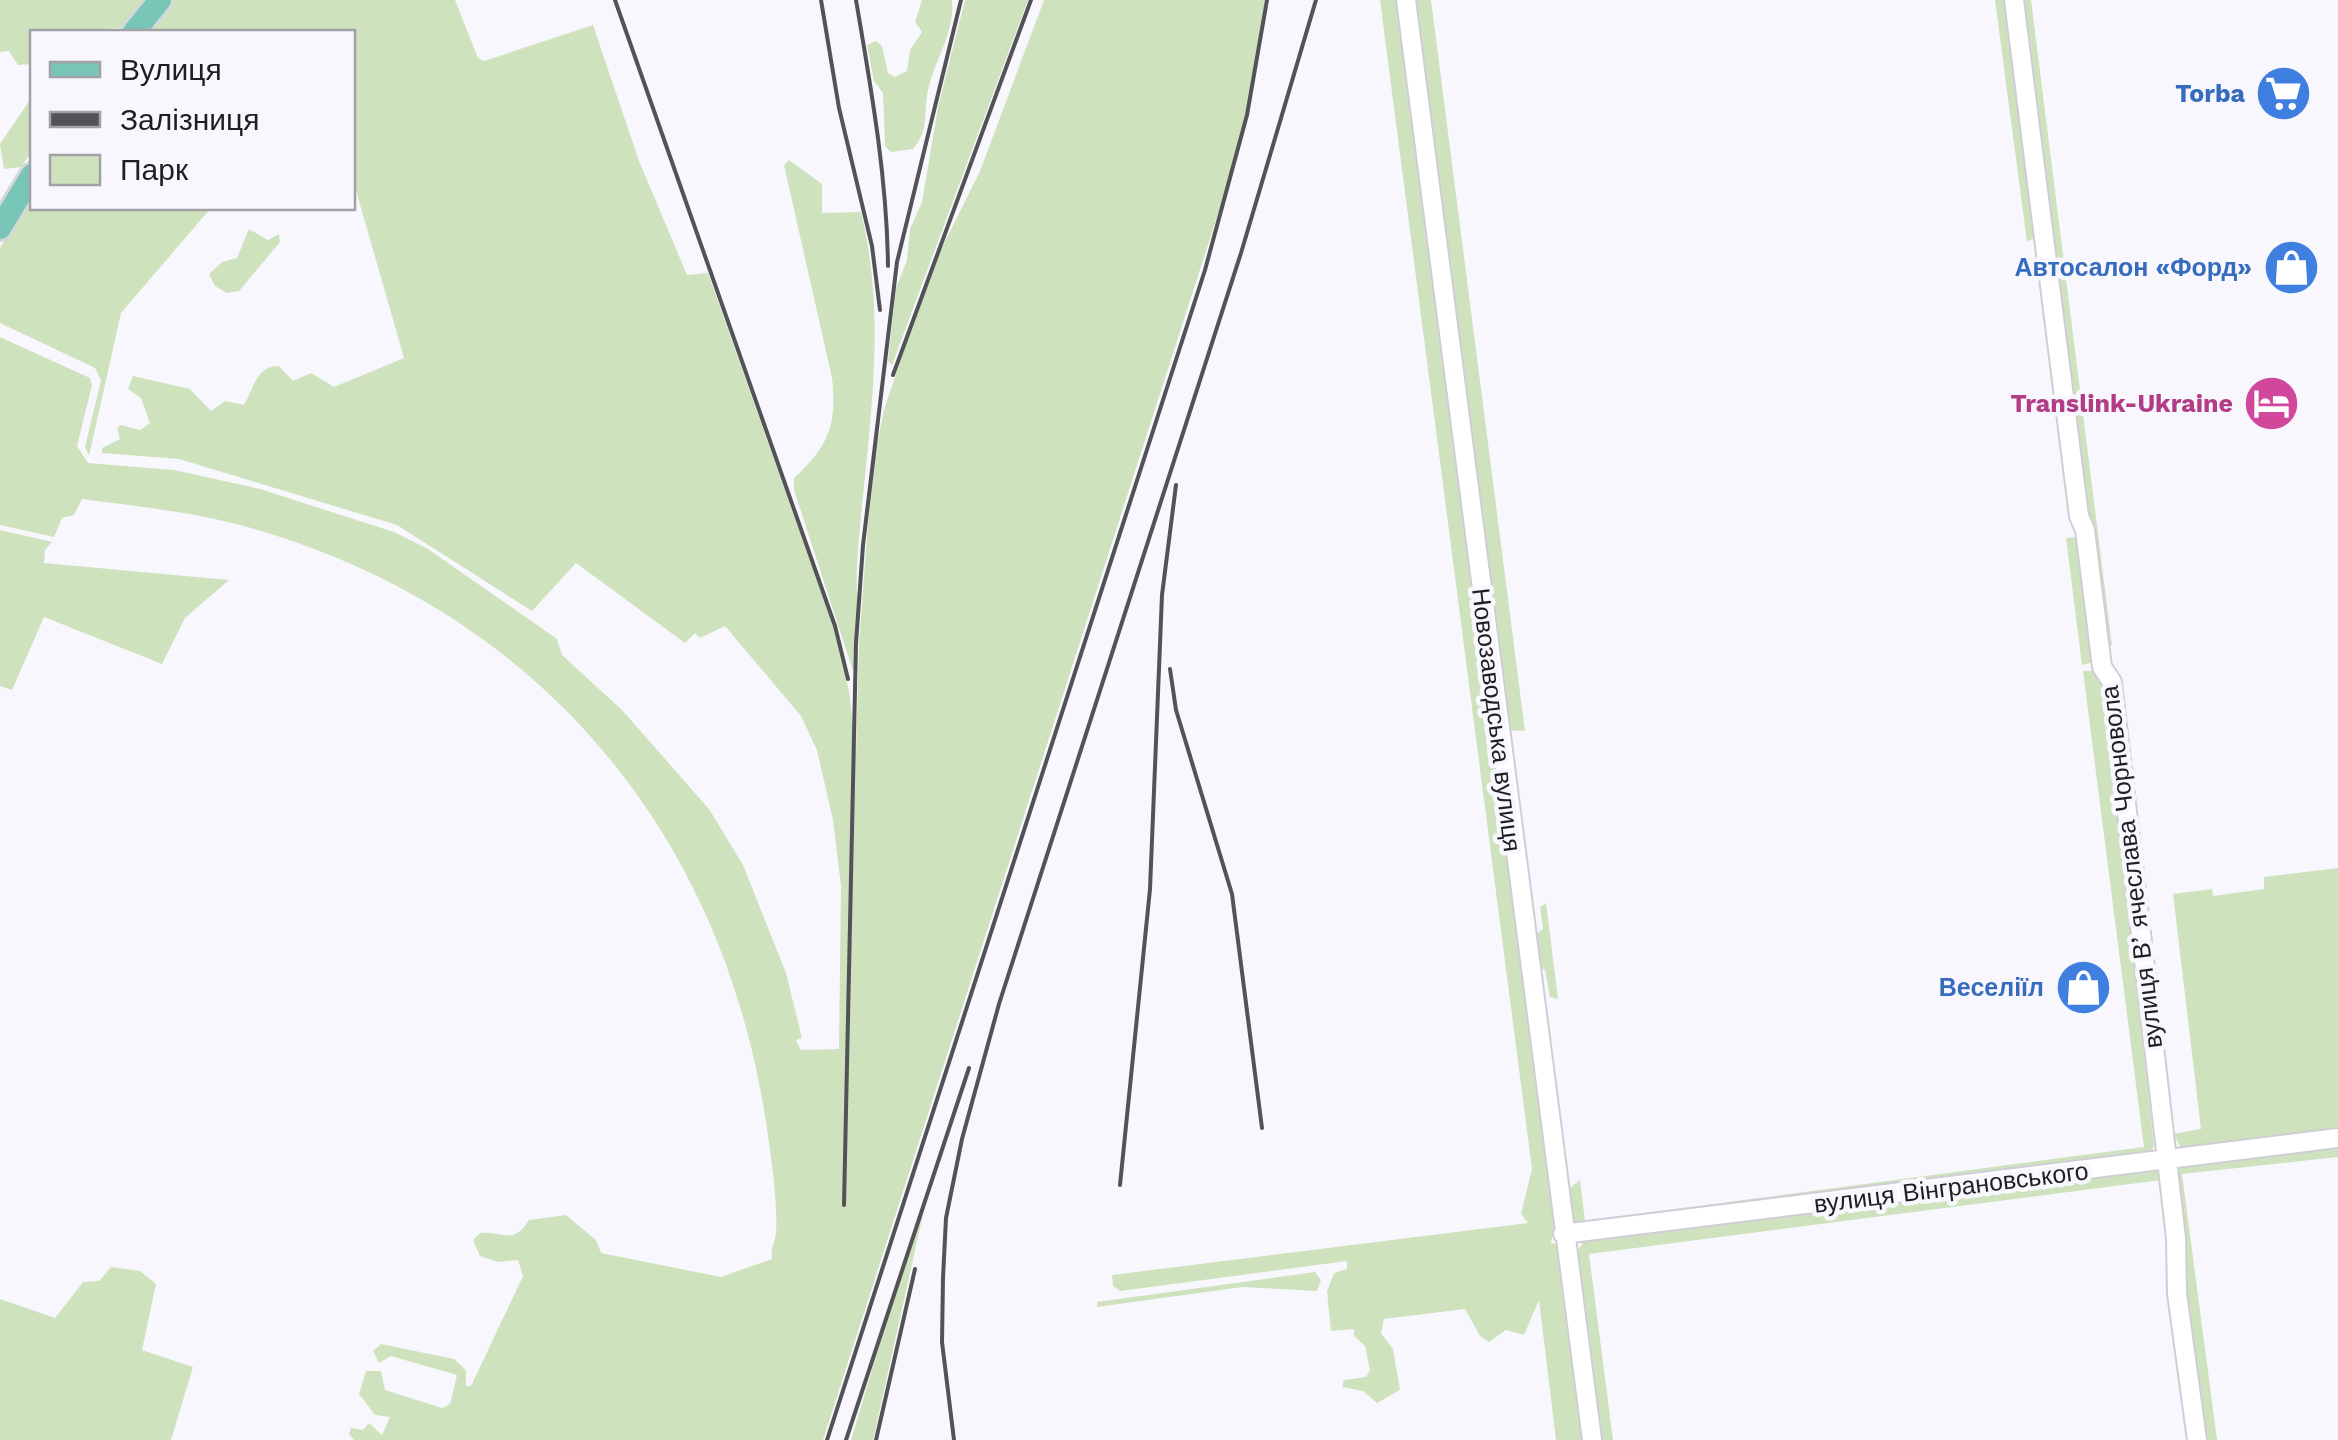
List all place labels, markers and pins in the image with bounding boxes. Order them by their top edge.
supermarket icon: Torba [2254,63,2314,123]
place label: Torba [2175,79,2246,108]
shop icon: Автосалон «Форд» [2261,237,2321,297]
place label: Автосалон «Форд» [2014,253,2252,282]
hotel icon: Translink-Ukraine [2242,373,2302,433]
place label: Translink-Ukraine [2011,389,2233,418]
shop icon: Веселіїл [2053,957,2113,1017]
place label: Веселіїл [1939,973,2044,1002]

